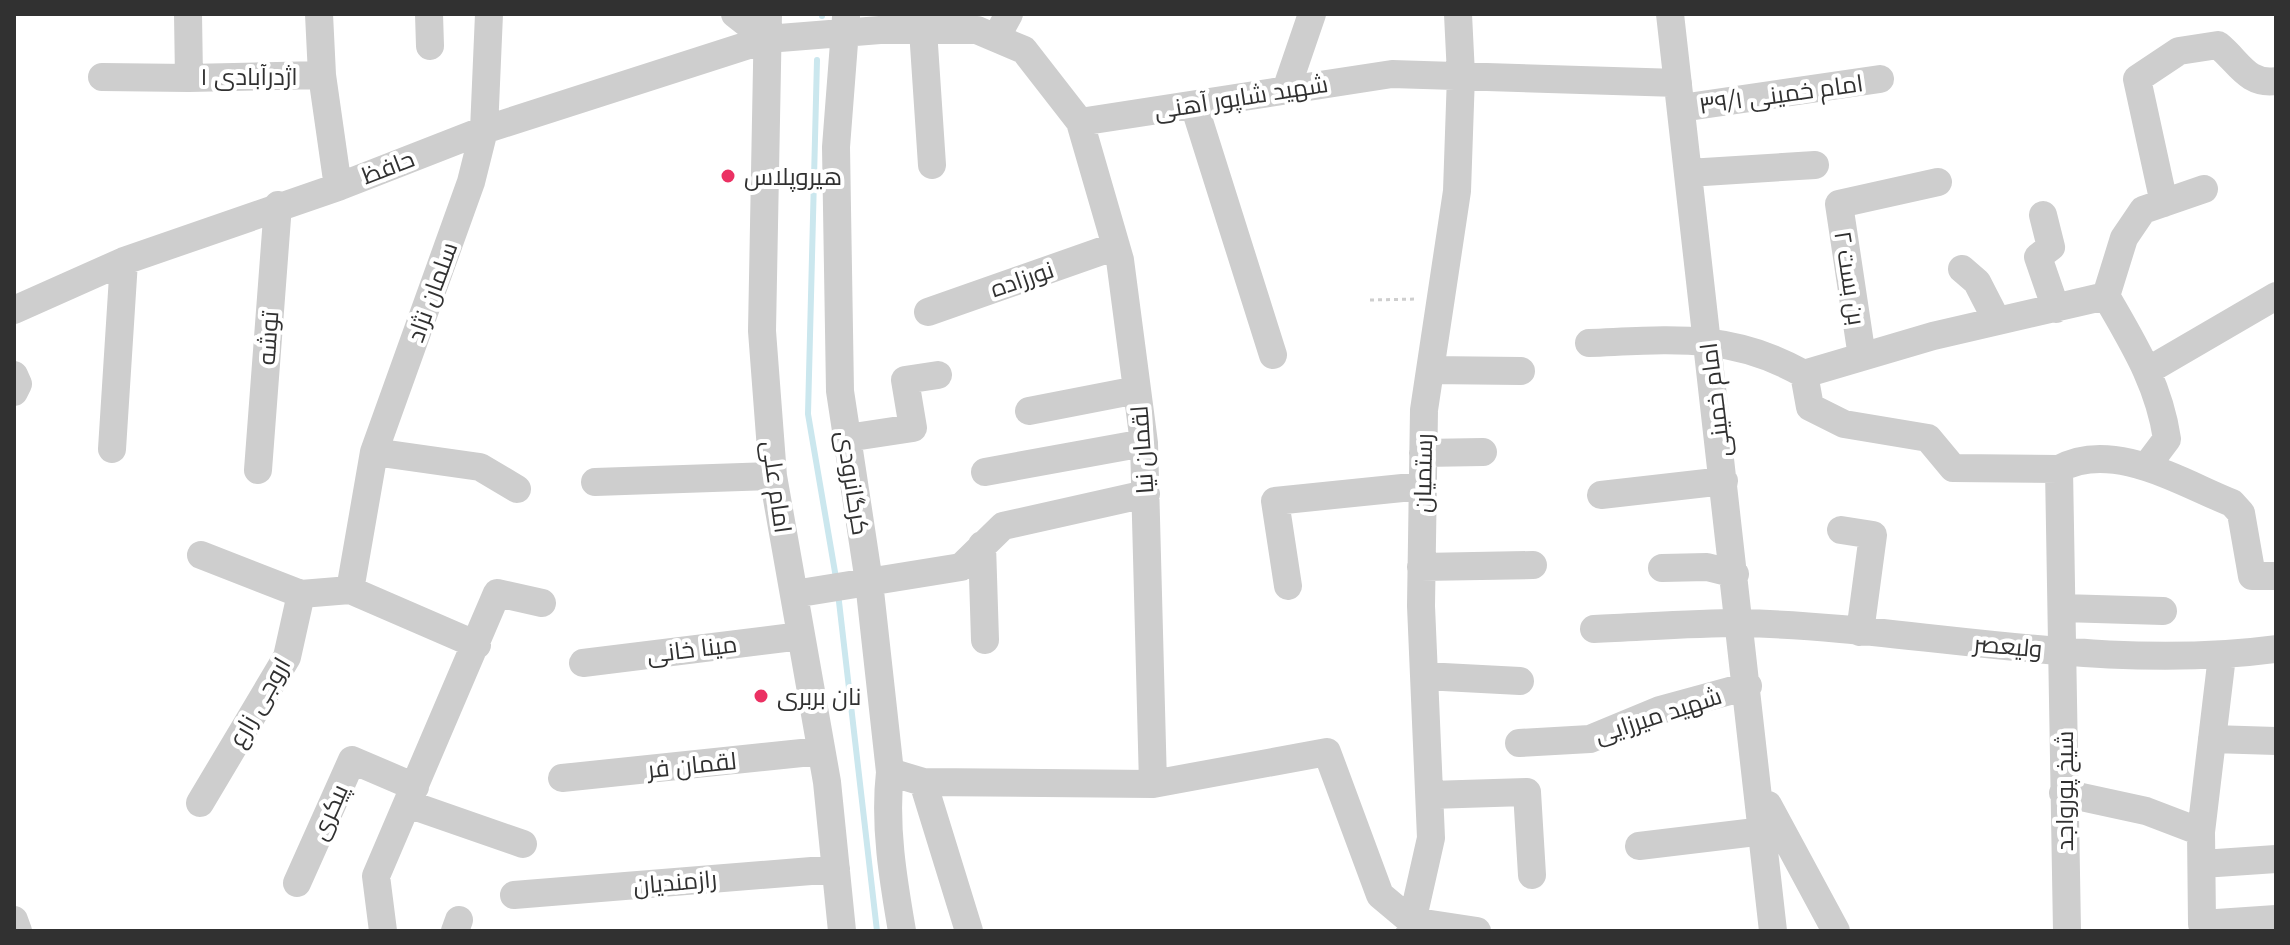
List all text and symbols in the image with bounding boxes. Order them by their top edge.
street label: اژدرآبادی ۱ [200,62,298,91]
street label: امام خمینی ۳۹/۱ [1697,68,1865,122]
street label: شهید شاپور آهنی [1152,69,1330,127]
street label: حافظ [358,144,418,190]
place label: هیروپلاس [744,162,842,193]
marker: هیروپلاس [719,167,737,185]
street label: بن بست ۲ [1828,229,1872,327]
street label: سلمان نژاد [401,238,463,346]
street label: نورزاده [987,255,1057,303]
street label: توشه [252,309,284,366]
street label: امام خمینی [1694,341,1738,459]
street label: لقمان نیا [1124,405,1160,495]
street label: کرگانرودی [830,429,876,537]
street label: رستمیان [1408,433,1438,513]
street label: امام علی [754,439,798,535]
street label: ولیعصر [1970,628,2044,663]
street label: مینا خانی [645,629,739,669]
street label: اروجی زارع [222,652,298,753]
street label: شهید میرزایی [1591,681,1725,749]
place label: نان بربری [777,682,861,711]
marker: نان بربری [752,687,770,705]
street label: شیخ پورواجد [2050,731,2081,851]
street label: لقمان فر [644,746,738,784]
street label: پیکری [304,779,356,845]
street label: رازمندیان [632,864,718,900]

